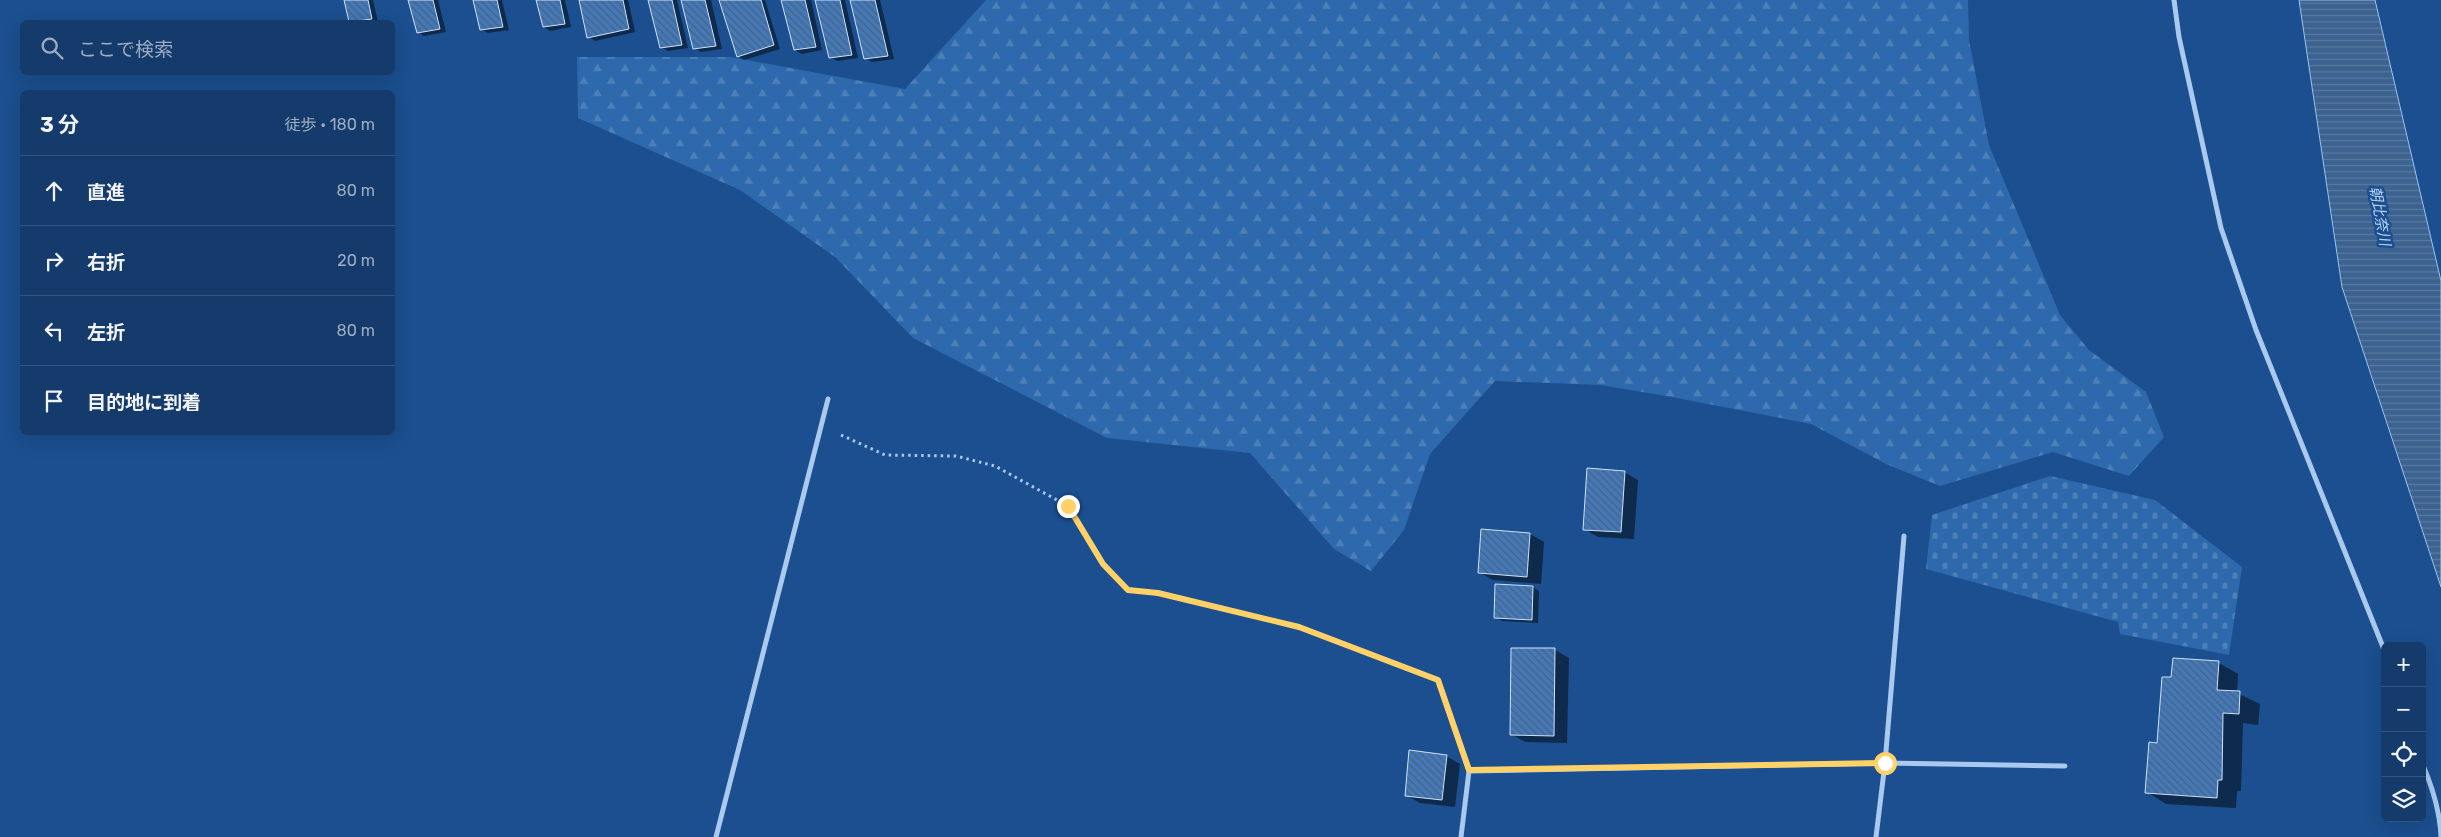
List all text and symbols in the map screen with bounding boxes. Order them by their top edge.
search box [20,20,395,75]
icon: search [38,34,66,62]
text: ここで検索 [78,38,173,61]
text: 3 分 [40,112,79,137]
text: 徒歩 · 180 m [285,115,375,134]
icon: ahead [40,177,68,205]
text: 直進 [87,181,125,204]
text: 80 m [337,181,375,200]
water label: 朝比奈川 [2366,185,2394,249]
icon: right [40,247,68,275]
text: 右折 [87,251,125,274]
text: 20 m [337,251,375,270]
icon: left [40,317,68,345]
text: 左折 [87,321,125,344]
text: 80 m [337,321,375,340]
icon: arrive [40,387,68,415]
text: 目的地に到着 [87,391,201,414]
route end [1057,495,1080,518]
map controls [2381,642,2426,822]
button: + [2381,642,2426,687]
button: − [2381,687,2426,732]
button: locate [2381,732,2426,777]
route start [1874,752,1897,775]
button: layers [2381,777,2426,822]

